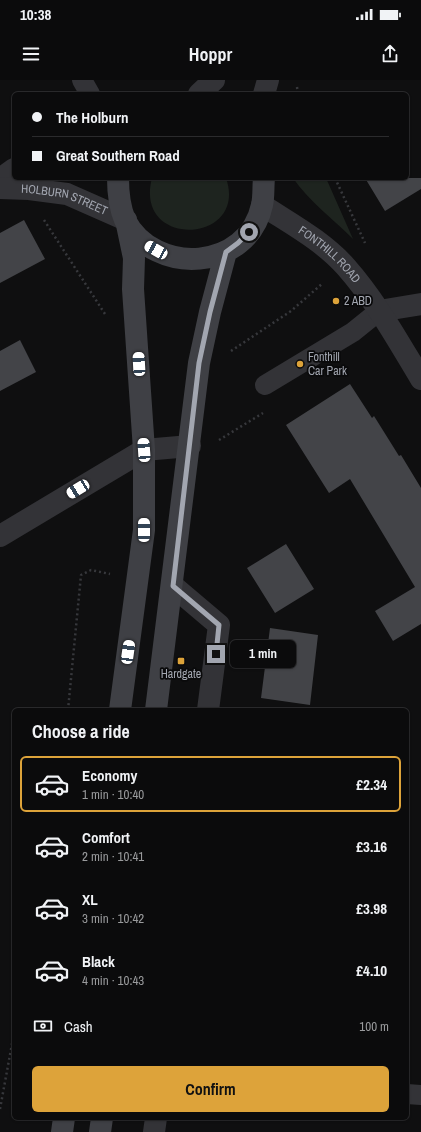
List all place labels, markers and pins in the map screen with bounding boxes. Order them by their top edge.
place label: 2 ABD [344,293,372,309]
marker: 2 ABD [331,296,341,306]
place label: Fonthill Car Park [308,349,347,379]
marker: Fonthill Car Park [295,359,305,369]
marker: Hardgate [176,656,186,666]
place label: Hardgate [161,666,201,682]

